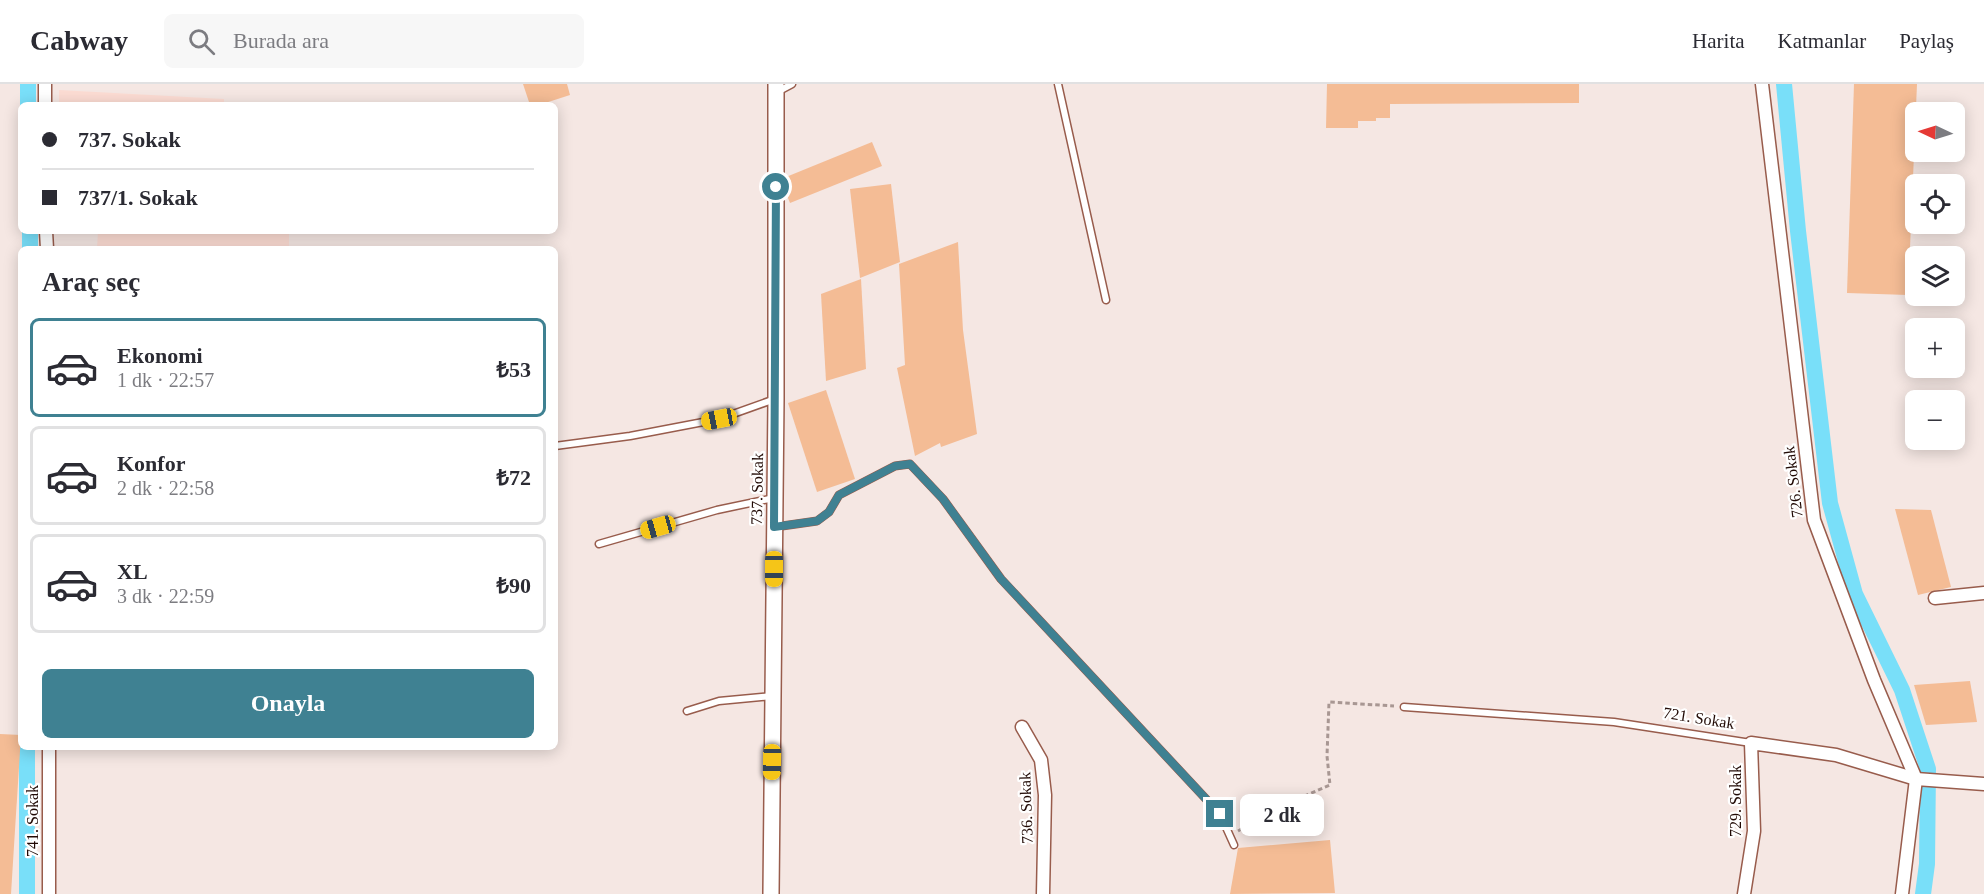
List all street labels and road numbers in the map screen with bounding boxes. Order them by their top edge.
street label: 726. Sokak [1780,445,1806,519]
street label: 737. Sokak [748,453,766,525]
street label: 721. Sokak [1662,704,1736,732]
street label: 729. Sokak [1727,765,1744,837]
street label: 736. Sokak [1016,772,1036,844]
street label: 741. Sokak [24,785,41,857]

